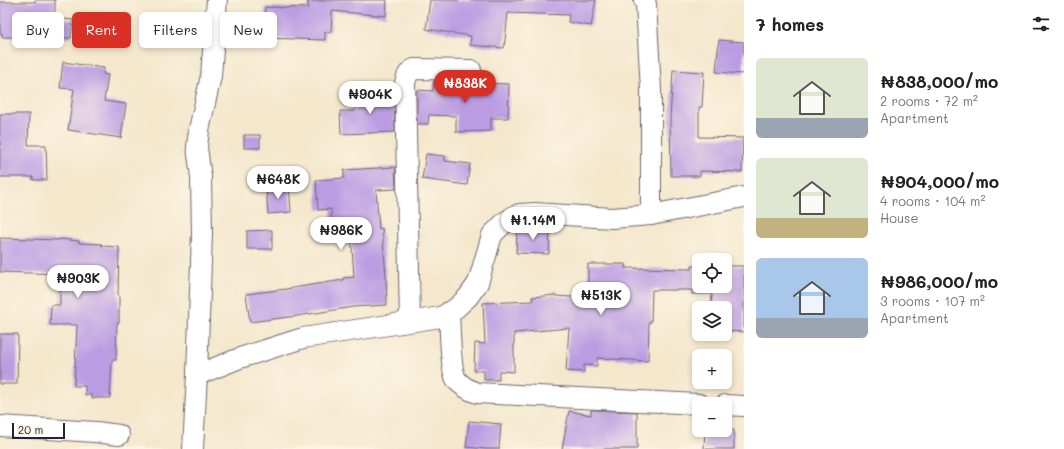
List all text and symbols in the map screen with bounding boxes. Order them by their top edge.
chip: Buy [12,12,64,48]
chip: Rent [72,12,131,48]
chip: Filters [139,12,212,48]
chip: New [220,12,277,48]
text: 7 homes [756,13,824,35]
icon: filters [1030,13,1052,35]
pin: ₦838K [437,70,493,104]
text: ₦838,000/mo [880,70,998,92]
text: ₦838K [443,74,487,91]
icon: home [788,74,836,122]
pin: ₦904K [342,81,398,115]
text: ₦904K [348,85,392,102]
text: 2 rooms · 72 m² [880,92,978,109]
text: Apartment [880,109,949,126]
pin: ₦648K [250,166,306,200]
text: ₦648K [256,170,300,187]
text: ₦904,000/mo [880,170,999,192]
icon: home [788,174,836,222]
text: 4 rooms · 104 m² [880,192,985,209]
pin: ₦1.14M [500,207,566,241]
text: House [880,209,918,226]
text: ₦1.14M [510,211,556,228]
pin: ₦986K [313,217,369,251]
text: ₦986K [319,221,363,238]
map controls [692,253,732,437]
button: locate [692,253,732,293]
pin: ₦903K [50,265,106,299]
text: ₦903K [56,269,100,286]
text: ₦986,000/mo [880,270,998,292]
icon: home [788,274,836,322]
pin: ₦513K [573,282,629,316]
text: ₦513K [580,286,622,303]
text: 3 rooms · 107 m² [880,292,985,309]
button: layers [692,301,732,341]
text: Apartment [880,309,949,326]
button: + [692,349,732,389]
button: − [692,397,732,437]
scale bar [12,421,65,440]
text: 20 m [18,422,43,437]

